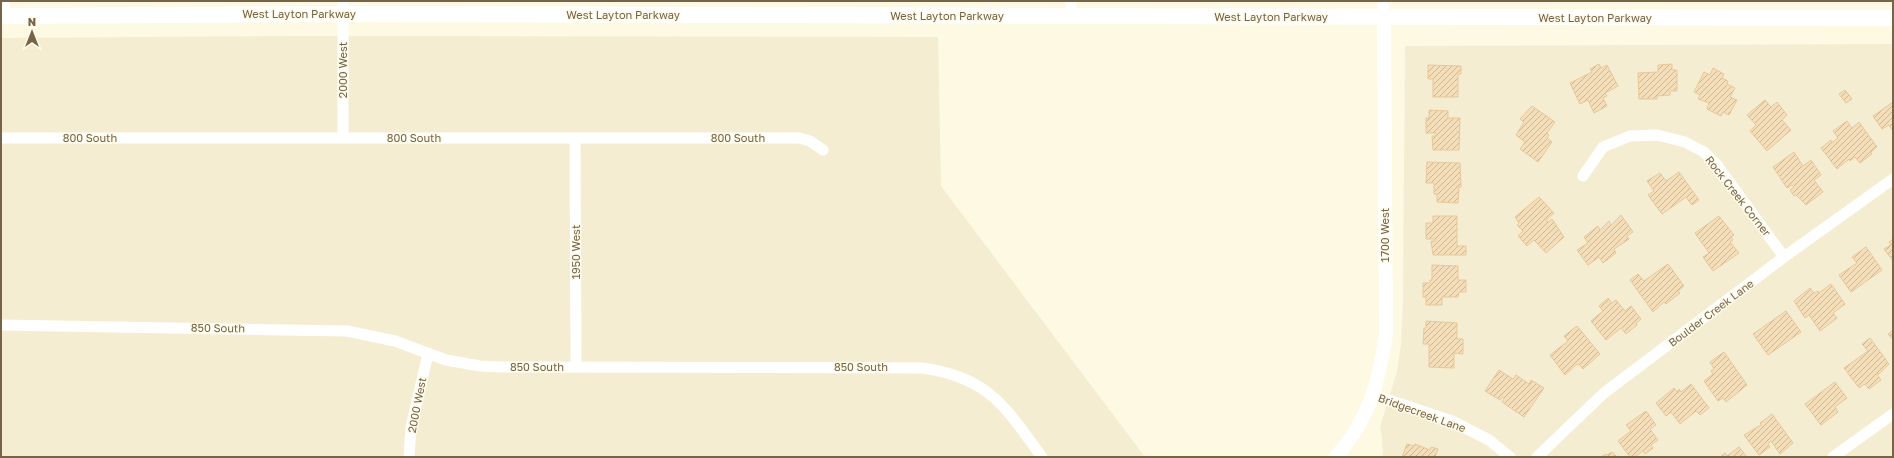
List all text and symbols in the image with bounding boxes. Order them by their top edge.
street label: West Layton Parkway [242,7,356,20]
street label: West Layton Parkway [566,8,680,21]
street label: West Layton Parkway [890,9,1004,22]
street label: West Layton Parkway [1214,10,1328,23]
street label: West Layton Parkway [1538,11,1652,24]
north arrow [12,12,52,52]
text: N [28,15,36,28]
street label: 2000 West [336,42,349,98]
street label: 800 South [63,131,117,144]
street label: 800 South [387,131,441,144]
street label: 800 South [711,131,765,144]
street label: Rock Creek Corner [1703,153,1774,239]
street label: 1700 West [1378,208,1391,262]
street label: 1950 West [569,225,582,279]
street label: Boulder Creek Lane [1666,276,1756,349]
street label: 850 South [191,321,245,334]
street label: 850 South [510,360,564,373]
street label: 850 South [834,360,888,373]
street label: 2000 West [405,376,428,434]
street label: Bridgecreek Lane [1377,391,1468,434]

